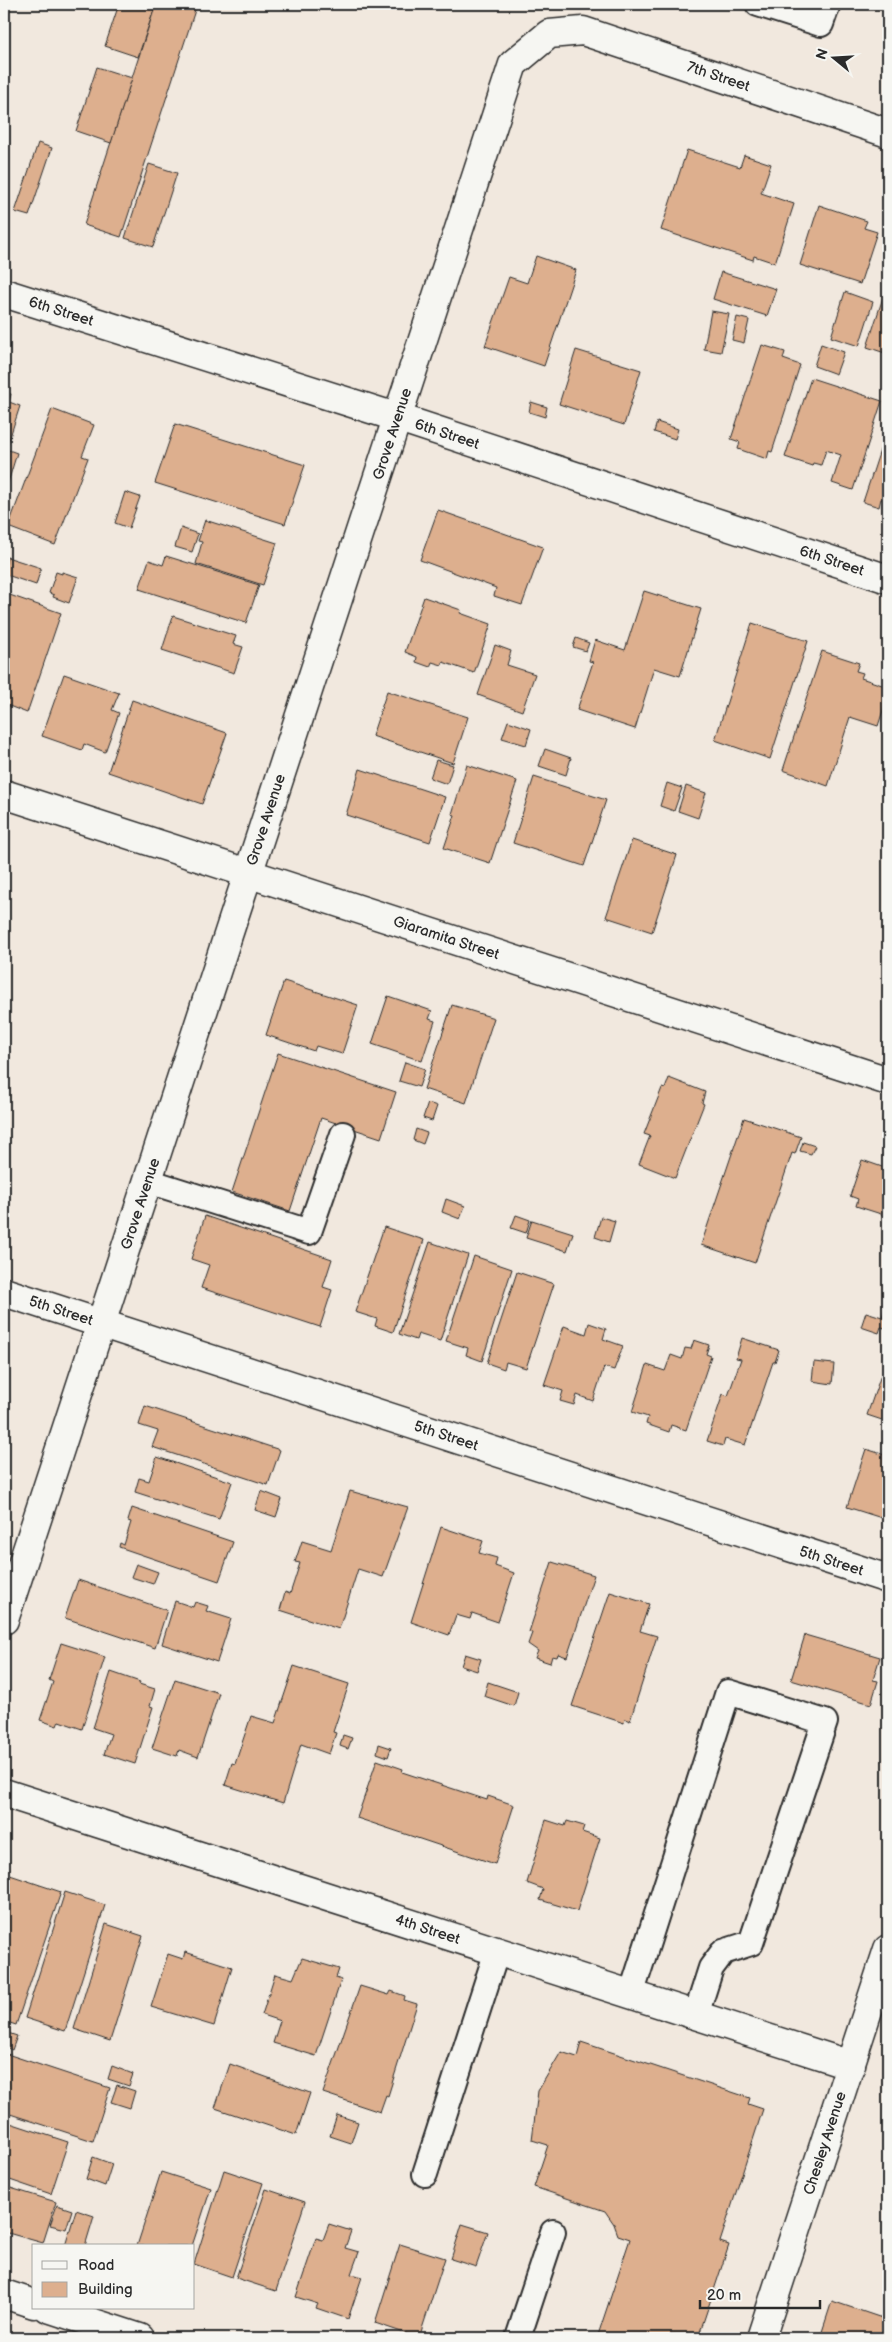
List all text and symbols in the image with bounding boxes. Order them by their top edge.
north arrow [810,32,860,82]
text: N [812,47,832,62]
street label: 7th Street [684,57,753,96]
street label: 6th Street [26,292,96,331]
street label: Grove Avenue [369,386,416,482]
street label: 6th Street [412,415,482,454]
street label: 6th Street [797,541,867,581]
street label: Grove Avenue [242,772,290,868]
street label: Giaramita Street [391,912,502,964]
street label: Grove Avenue [117,1156,165,1252]
street label: 5th Street [26,1292,96,1330]
street label: 5th Street [412,1417,481,1455]
street label: 5th Street [797,1542,866,1581]
street label: 4th Street [393,1910,463,1949]
street label: Chesley Avenue [799,2089,851,2197]
legend [32,2244,195,2310]
text: Road [78,2256,114,2275]
scale bar [700,2277,820,2309]
text: Building [78,2280,133,2299]
text: 20 m [707,2286,741,2305]

